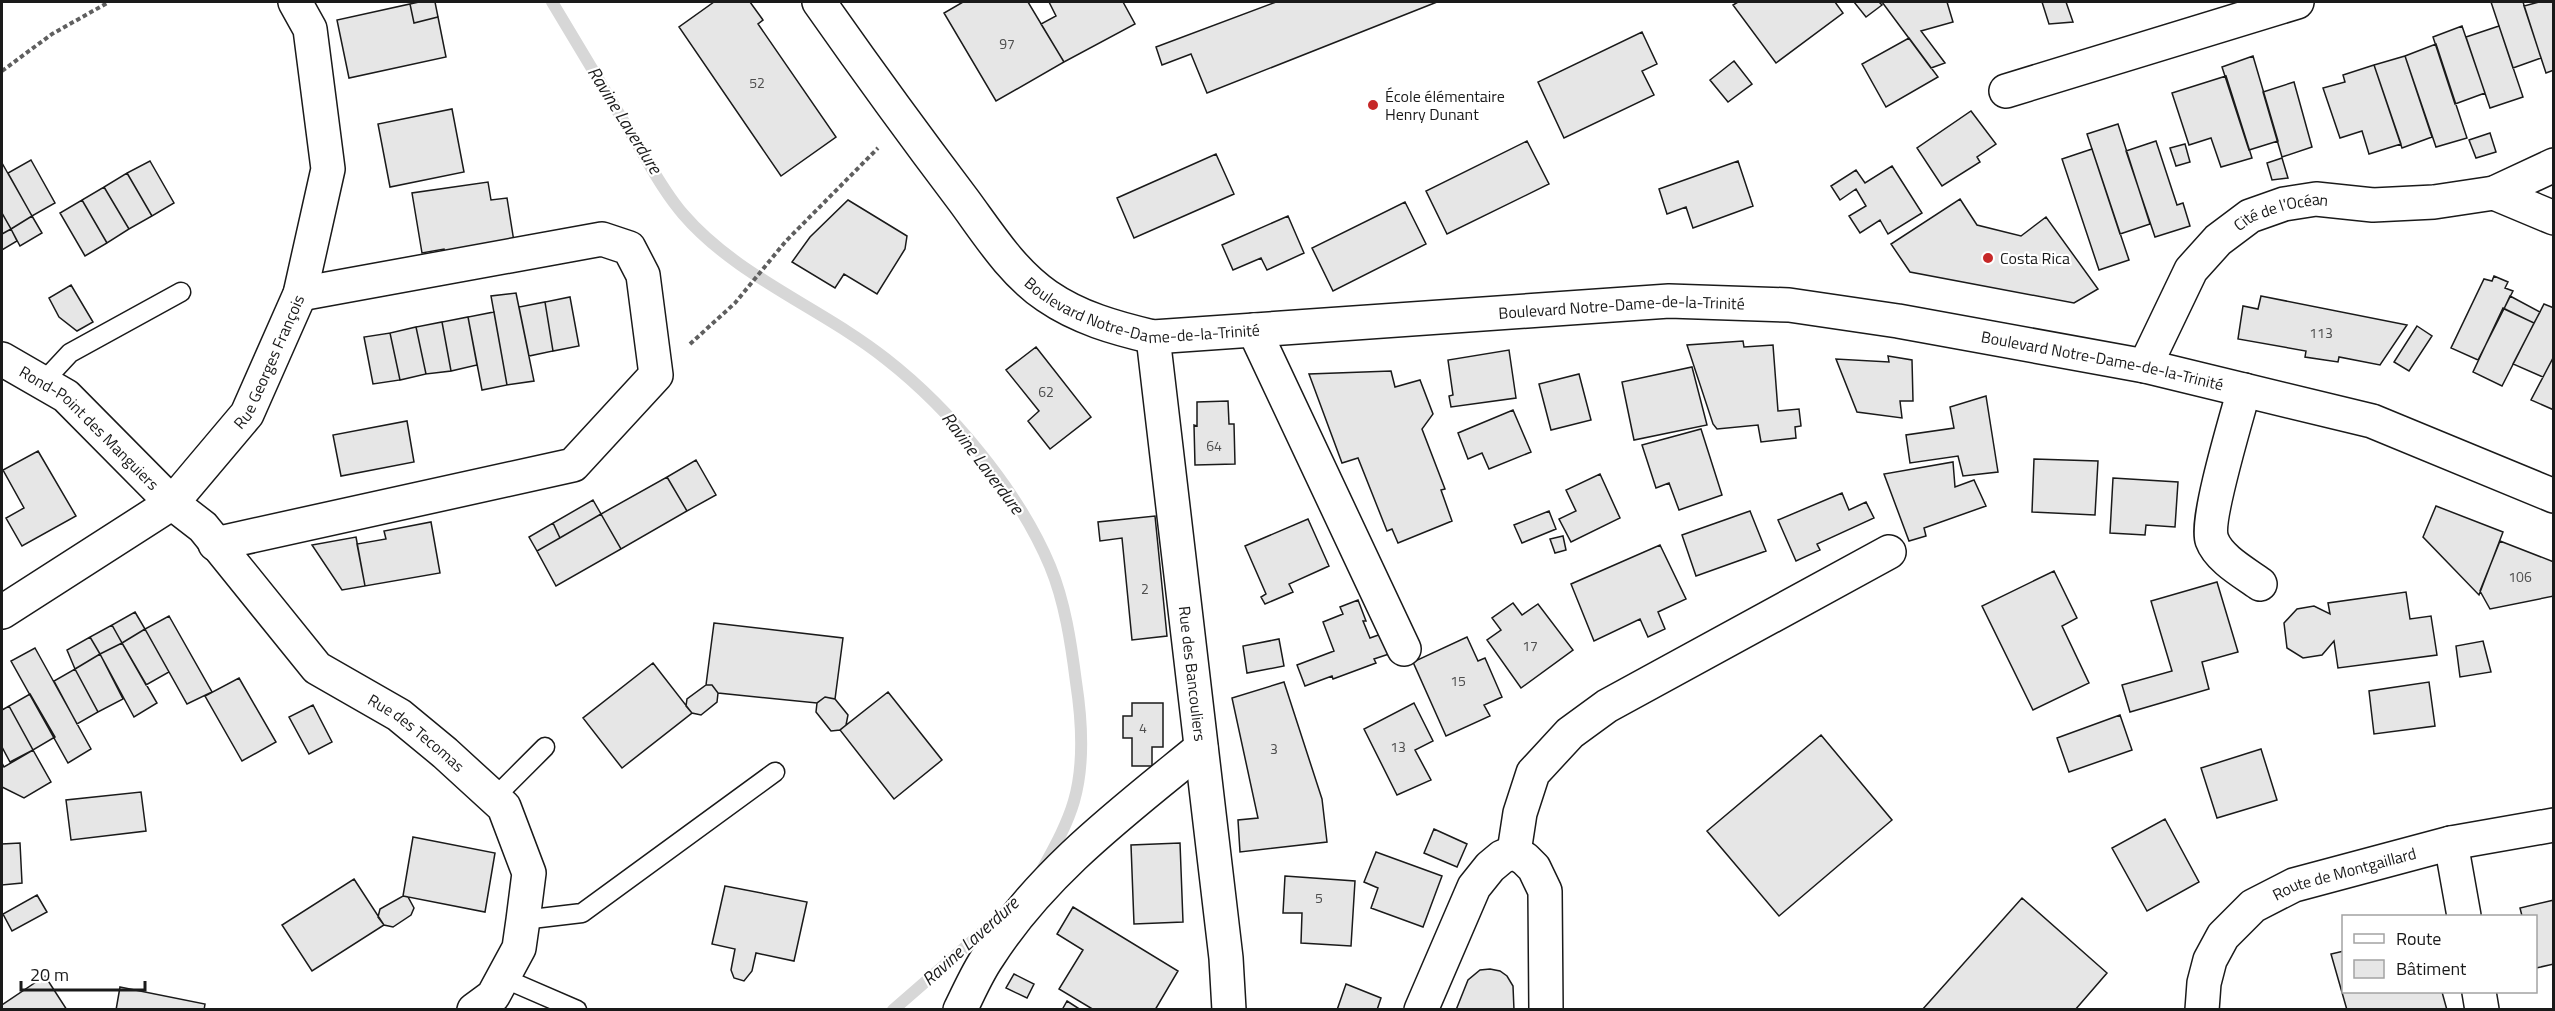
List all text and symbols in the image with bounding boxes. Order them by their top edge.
house number: 97 [999,33,1015,54]
water label: Ravine Laverdure [581,61,670,180]
house number: 52 [749,72,765,93]
place label: École élémentaire Henry Dunant [1385,84,1505,126]
marker: École élémentaire Henry Dunant [1366,98,1380,112]
street label: Cité de l'Océan [2228,187,2329,237]
place label: Costa Rica [2000,246,2070,270]
marker: Costa Rica [1981,251,1995,265]
street label: Boulevard Notre-Dame-de-la-Trinité [1019,271,1261,349]
street label: Boulevard Notre-Dame-de-la-Trinité [1498,289,1745,325]
street label: Rue Georges François [227,291,310,434]
house number: 113 [2309,322,2333,343]
street label: Boulevard Notre-Dame-de-la-Trinité [1979,324,2226,397]
street label: Rond-Point des Manguiers [15,360,165,496]
house number: 62 [1038,381,1054,402]
water label: Ravine Laverdure [935,406,1032,521]
house number: 64 [1206,435,1222,456]
house number: 106 [2508,566,2532,587]
house number: 2 [1141,578,1149,599]
street label: Rue des Bancouliers [1173,605,1212,743]
house number: 17 [1522,635,1538,656]
house number: 15 [1450,670,1466,691]
street label: Rue des Tecomas [364,688,470,777]
house number: 4 [1139,717,1147,738]
house number: 13 [1390,736,1406,757]
house number: 3 [1270,738,1278,759]
street label: Route de Montgaillard [2268,841,2419,906]
house number: 5 [1315,887,1323,908]
water label: Ravine Laverdure [916,889,1026,992]
legend [2342,915,2537,993]
text: Route [2396,925,2441,952]
scale bar [21,954,146,992]
text: Bâtiment [2396,955,2467,982]
text: 20 m [30,961,69,988]

